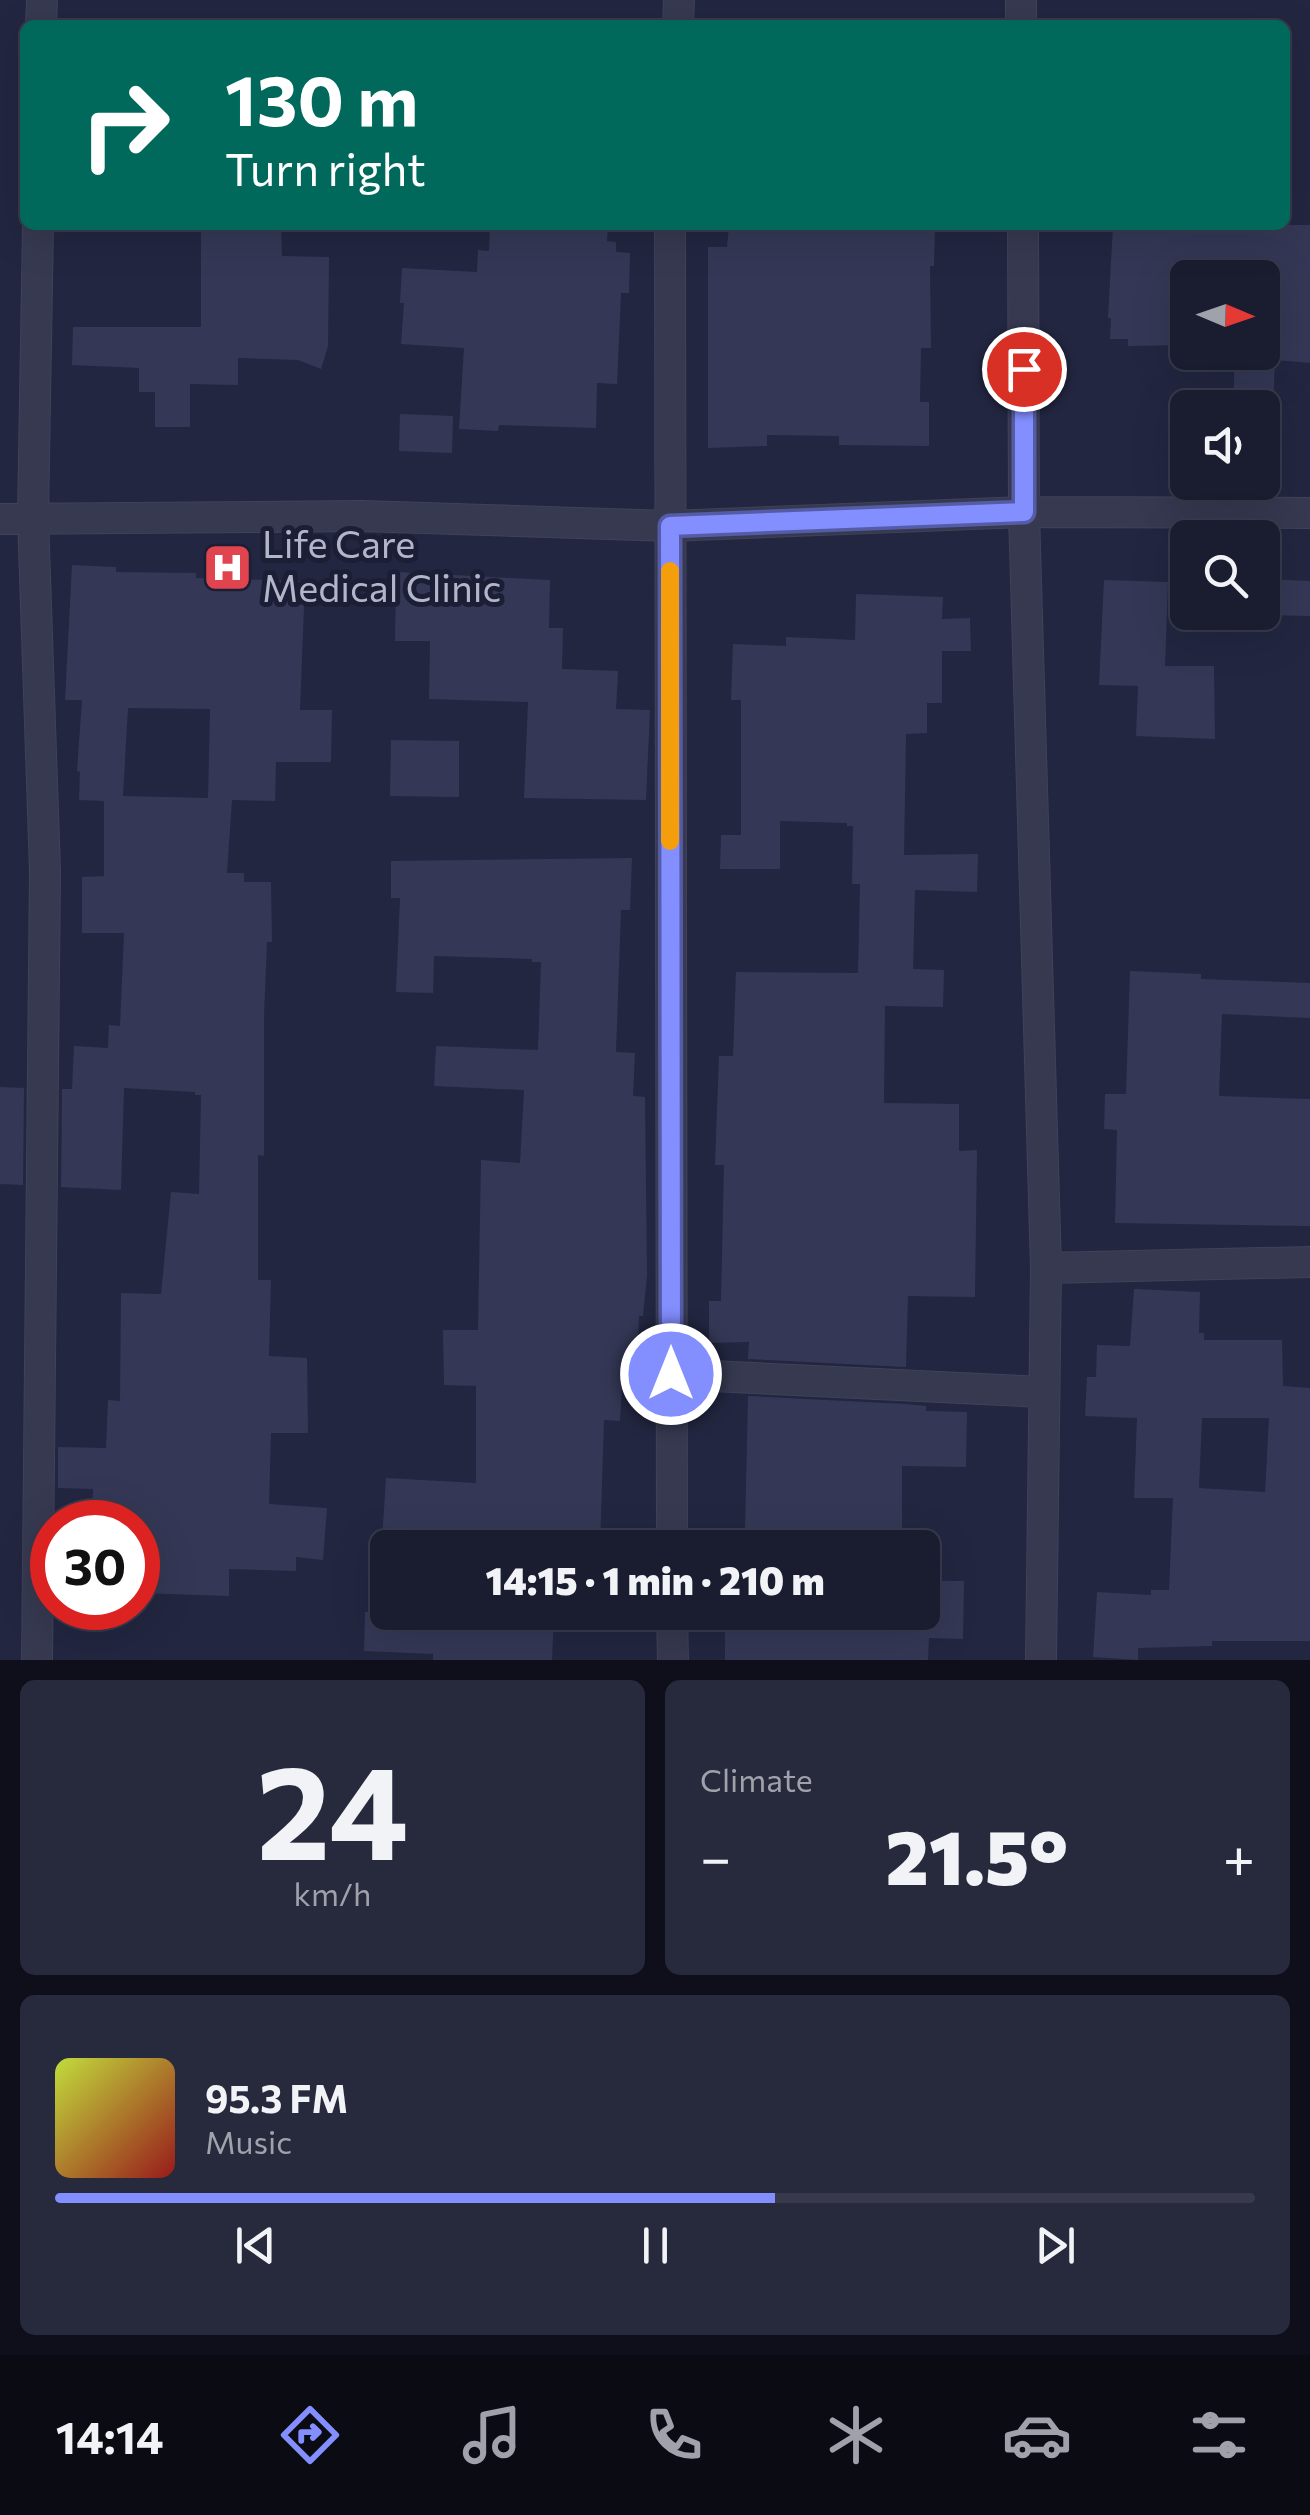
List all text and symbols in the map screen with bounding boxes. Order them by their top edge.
text: 130 m [225,55,418,140]
icon: right [60,60,190,190]
text: Turn right [225,140,426,195]
north arrow [1170,260,1280,370]
map controls [1170,260,1280,630]
pin [982,327,1067,412]
icon: arrive [997,342,1052,397]
button: sound [1170,390,1280,500]
place label: Life Care Medical Clinic [262,519,501,610]
button: search [1170,520,1280,630]
hospital icon: Life Care Medical Clinic [201,541,253,593]
position arrow [619,1322,723,1426]
speed limit sign: 30 [30,1500,160,1630]
text: 14:15 · 1 min · 210 m [485,1556,825,1603]
text: 24 [257,1728,408,1887]
text: Climate [700,1759,813,1799]
text: 21.5° [886,1809,1068,1900]
text: − [700,1822,731,1889]
text: + [1223,1822,1255,1889]
text: km/h [294,1873,371,1913]
text: 95.3 FM [205,2074,348,2121]
text: Music [205,2121,292,2161]
icon: previous [228,2218,283,2273]
icon: pause [628,2218,683,2273]
icon: next [1028,2218,1083,2273]
icon: directions [275,2400,345,2470]
icon: music [457,2400,527,2470]
icon: phone [639,2400,709,2470]
icon: climate [821,2400,891,2470]
icon: car [1002,2400,1072,2470]
icon: filters [1184,2400,1254,2470]
text: 14:14 [56,2408,164,2463]

